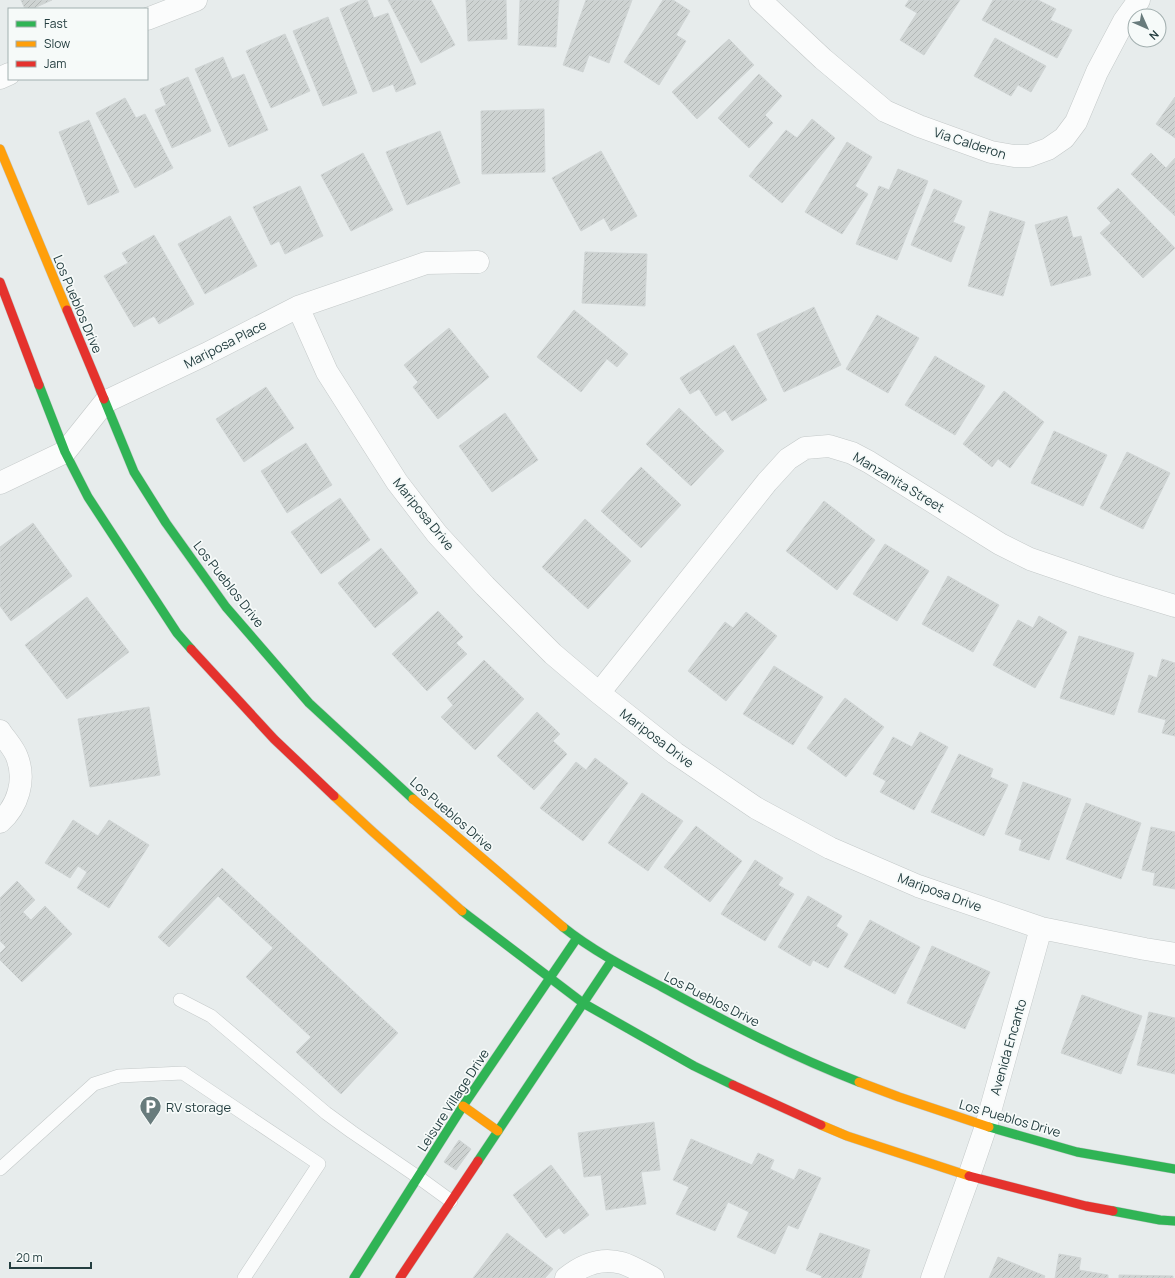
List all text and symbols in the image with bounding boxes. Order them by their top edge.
legend [8,8,148,80]
north arrow [1127,8,1167,48]
text: Fast [44,15,68,32]
text: N [1146,27,1163,44]
text: Slow [44,35,70,52]
text: Jam [44,55,66,72]
street label: Via Calderon [931,123,1009,163]
street label: Los Pueblos Drive [49,252,107,356]
street label: Mariposa Place [181,315,270,373]
street label: Manzanita Street [850,448,948,516]
street label: Mariposa Drive [389,474,459,554]
street label: Los Pueblos Drive [190,537,269,631]
street label: Mariposa Drive [616,704,698,772]
street label: Los Pueblos Drive [406,773,498,856]
street label: Mariposa Drive [895,868,985,916]
street label: Los Pueblos Drive [661,967,763,1031]
street label: Avenida Encanto [986,996,1030,1097]
street label: Leisure Village Drive [413,1045,493,1155]
parking icon: RV storage [137,1094,163,1127]
street label: Los Pueblos Drive [957,1095,1063,1141]
place label: RV storage [166,1098,231,1116]
scale bar [10,1244,91,1270]
text: 20 m [16,1249,43,1266]

